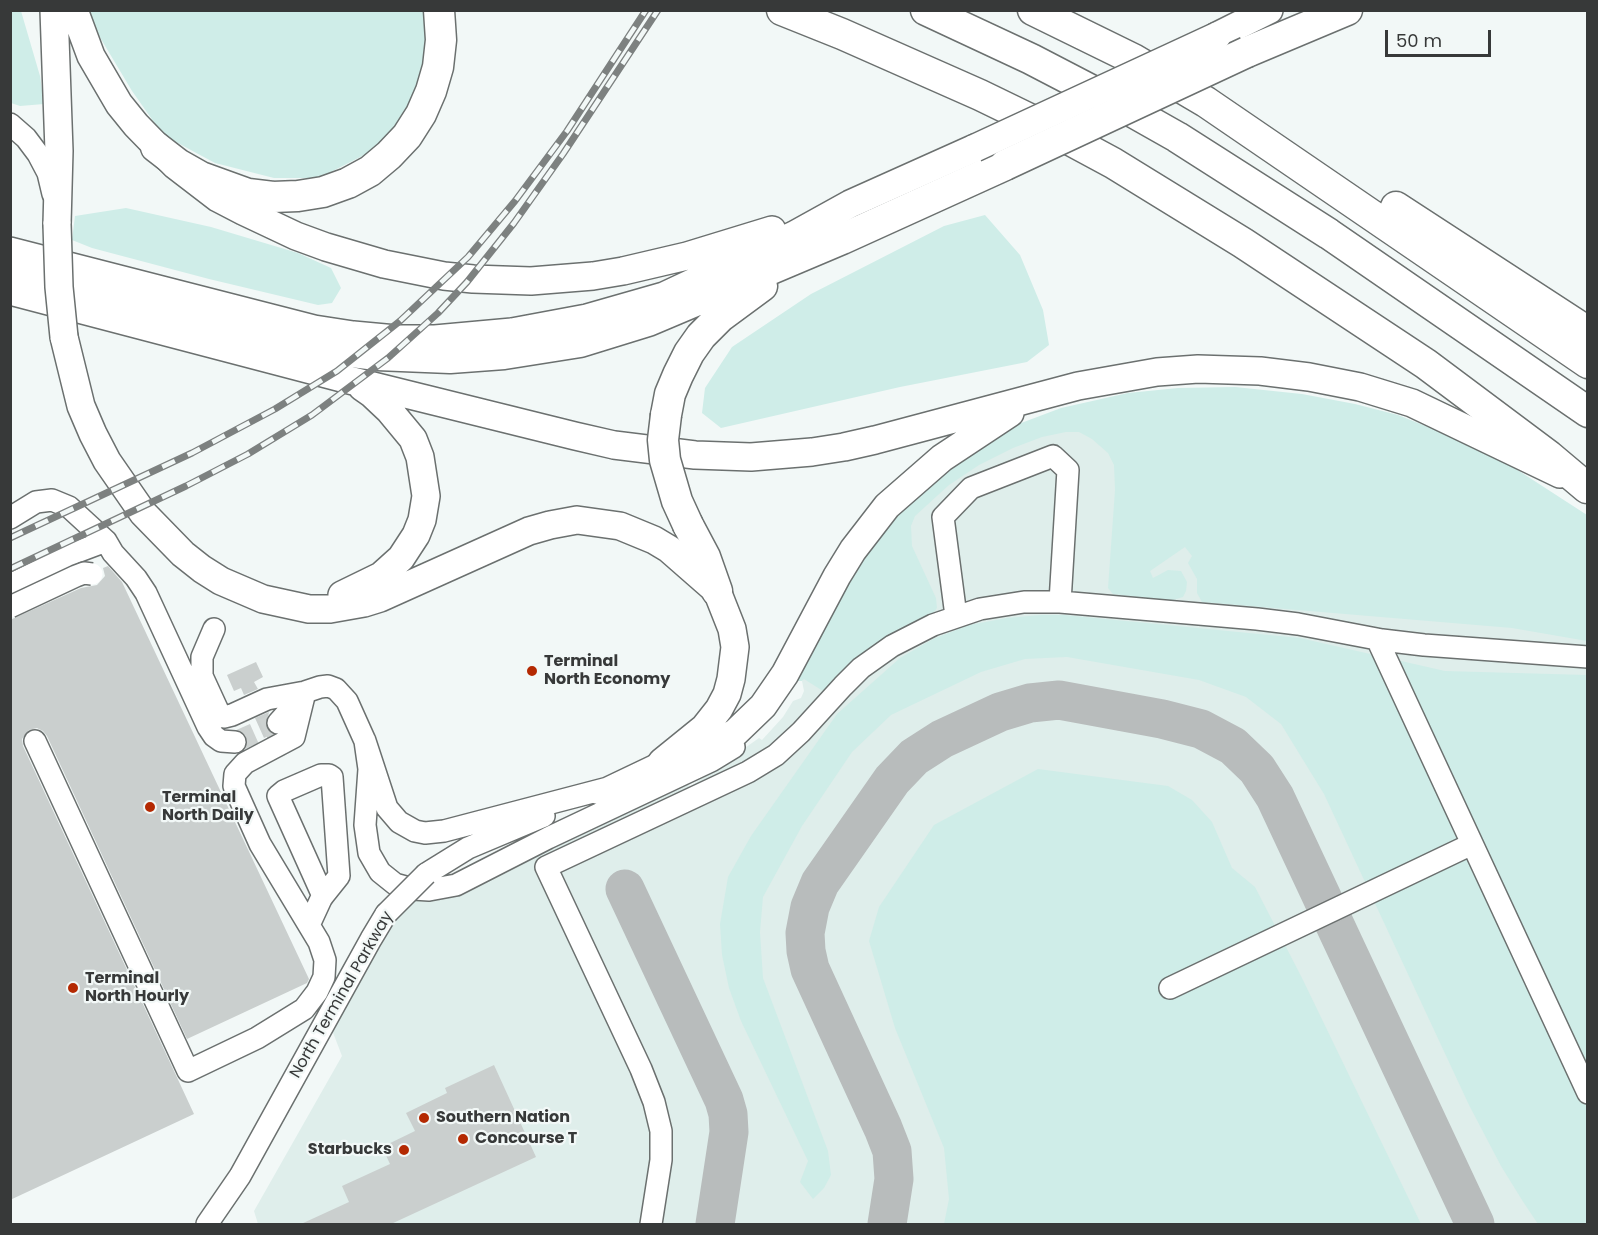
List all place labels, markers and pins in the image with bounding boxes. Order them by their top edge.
place label: Terminal North Economy [544,652,670,690]
marker: Terminal North Economy [525,664,539,678]
place label: Terminal North Daily [162,788,254,826]
marker: Terminal North Daily [143,800,157,814]
place label: Terminal North Hourly [85,969,189,1007]
marker: Terminal North Hourly [66,981,80,995]
place label: Southern Nation [436,1108,570,1128]
marker: Southern Nation [417,1111,431,1125]
place label: Concourse T [475,1129,577,1149]
marker: Concourse T [456,1132,470,1146]
place label: Starbucks [308,1140,392,1160]
marker: Starbucks [397,1143,411,1157]

